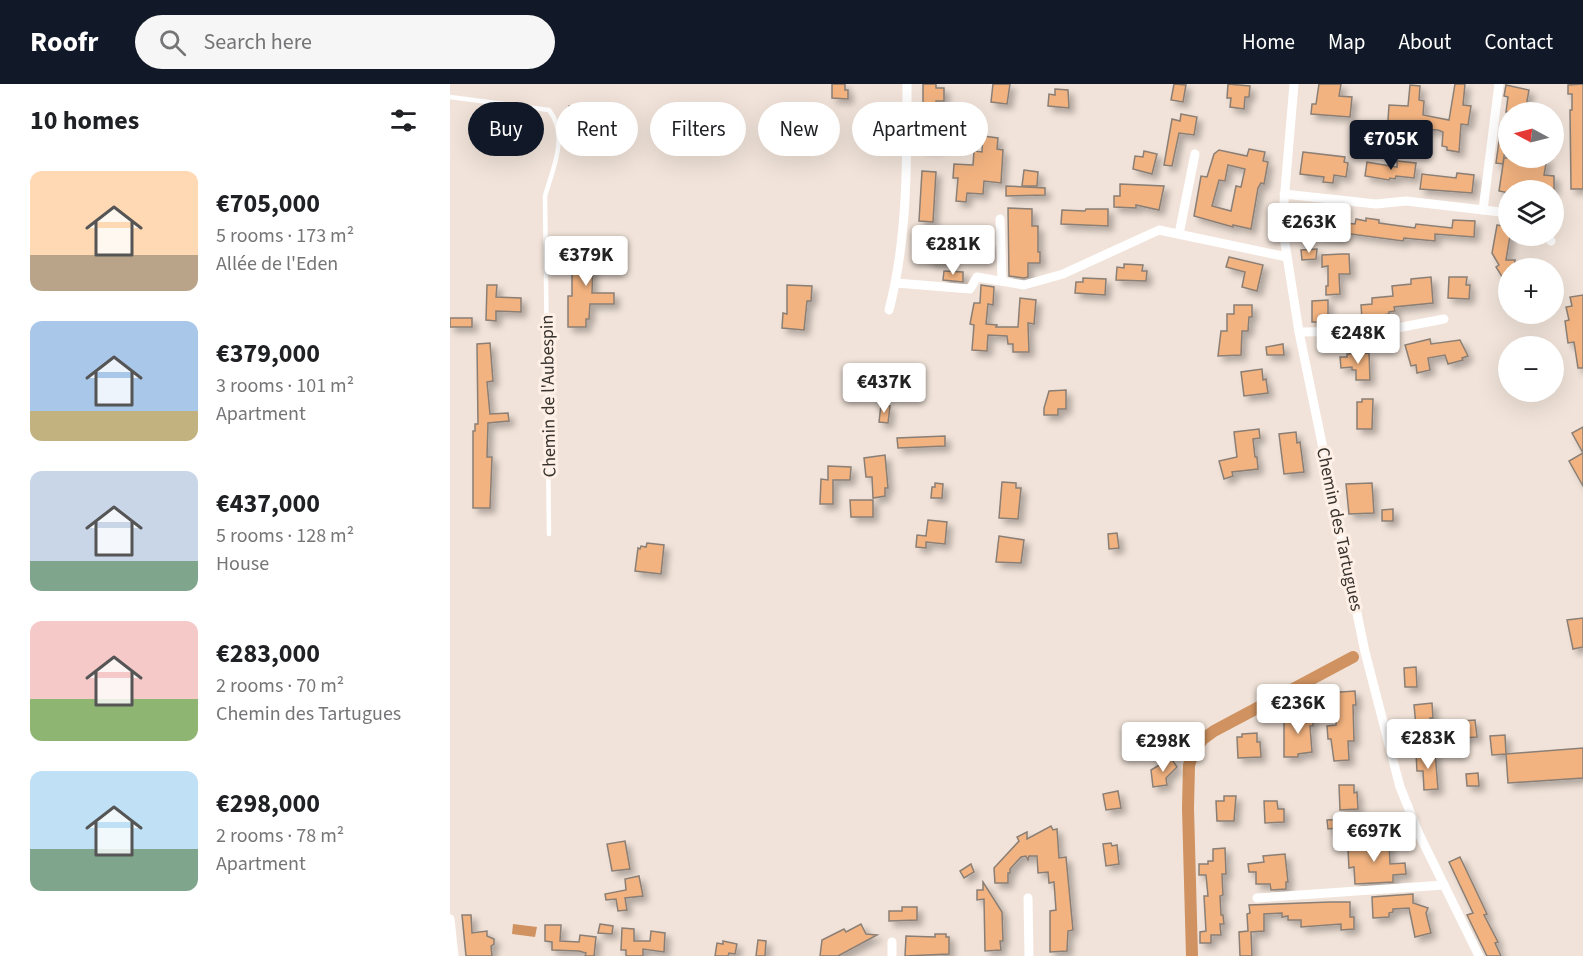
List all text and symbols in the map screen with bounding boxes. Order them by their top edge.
search box [135,15,555,69]
text: Roofr [30,22,99,62]
icon: search [156,26,189,59]
text: Search here [204,26,312,58]
text: Home [1242,27,1295,57]
text: Map [1328,27,1366,57]
text: About [1399,27,1451,57]
text: Contact [1484,27,1553,57]
text: 10 homes [30,102,139,139]
chip: Buy [468,102,544,156]
chip: Rent [556,102,638,156]
chip: Filters [650,102,746,156]
chip: New [758,102,840,156]
chip: Apartment [852,102,988,156]
north arrow [1498,102,1564,168]
map controls [1498,102,1564,402]
icon: filters [387,104,420,137]
pin: €705K [1349,120,1433,171]
text: €705K [1364,125,1418,153]
button: layers [1498,180,1564,246]
text: €705,000 [216,185,320,222]
icon: home [78,195,150,267]
pin: €263K [1267,203,1351,254]
text: €263K [1282,208,1336,236]
text: 5 rooms · 173 m² [216,222,354,250]
pin: €281K [911,225,995,276]
text: €281K [926,230,980,258]
pin: €379K [544,236,628,287]
text: €379K [559,241,613,269]
text: Allée de l'Eden [216,250,338,278]
button: + [1498,258,1564,324]
pin: €248K [1316,314,1400,365]
street label: Chemin de l'Aubespin [535,315,562,477]
text: €248K [1331,319,1385,347]
text: €379,000 [216,335,320,372]
button: − [1498,336,1564,402]
icon: home [78,345,150,417]
pin: €437K [842,363,926,414]
text: €437K [857,368,911,396]
text: 3 rooms · 101 m² [216,372,354,400]
text: Apartment [216,400,306,428]
street label: Chemin des Tartugues [1310,445,1369,613]
text: €437,000 [216,485,320,522]
icon: home [78,495,150,567]
text: 5 rooms · 128 m² [216,522,354,550]
text: House [216,550,269,578]
text: €283,000 [216,635,320,672]
icon: home [78,645,150,717]
text: 2 rooms · 70 m² [216,672,344,700]
pin: €236K [1256,684,1340,735]
text: €236K [1271,689,1325,717]
text: Chemin des Tartugues [216,700,401,728]
pin: €283K [1386,719,1470,770]
pin: €298K [1121,722,1205,773]
text: €283K [1401,724,1455,752]
text: €298K [1136,727,1190,755]
text: €298,000 [216,785,320,822]
icon: home [78,795,150,867]
pin: €697K [1332,812,1416,863]
text: €697K [1347,817,1401,845]
text: 2 rooms · 78 m² [216,822,344,850]
text: Apartment [216,850,306,878]

